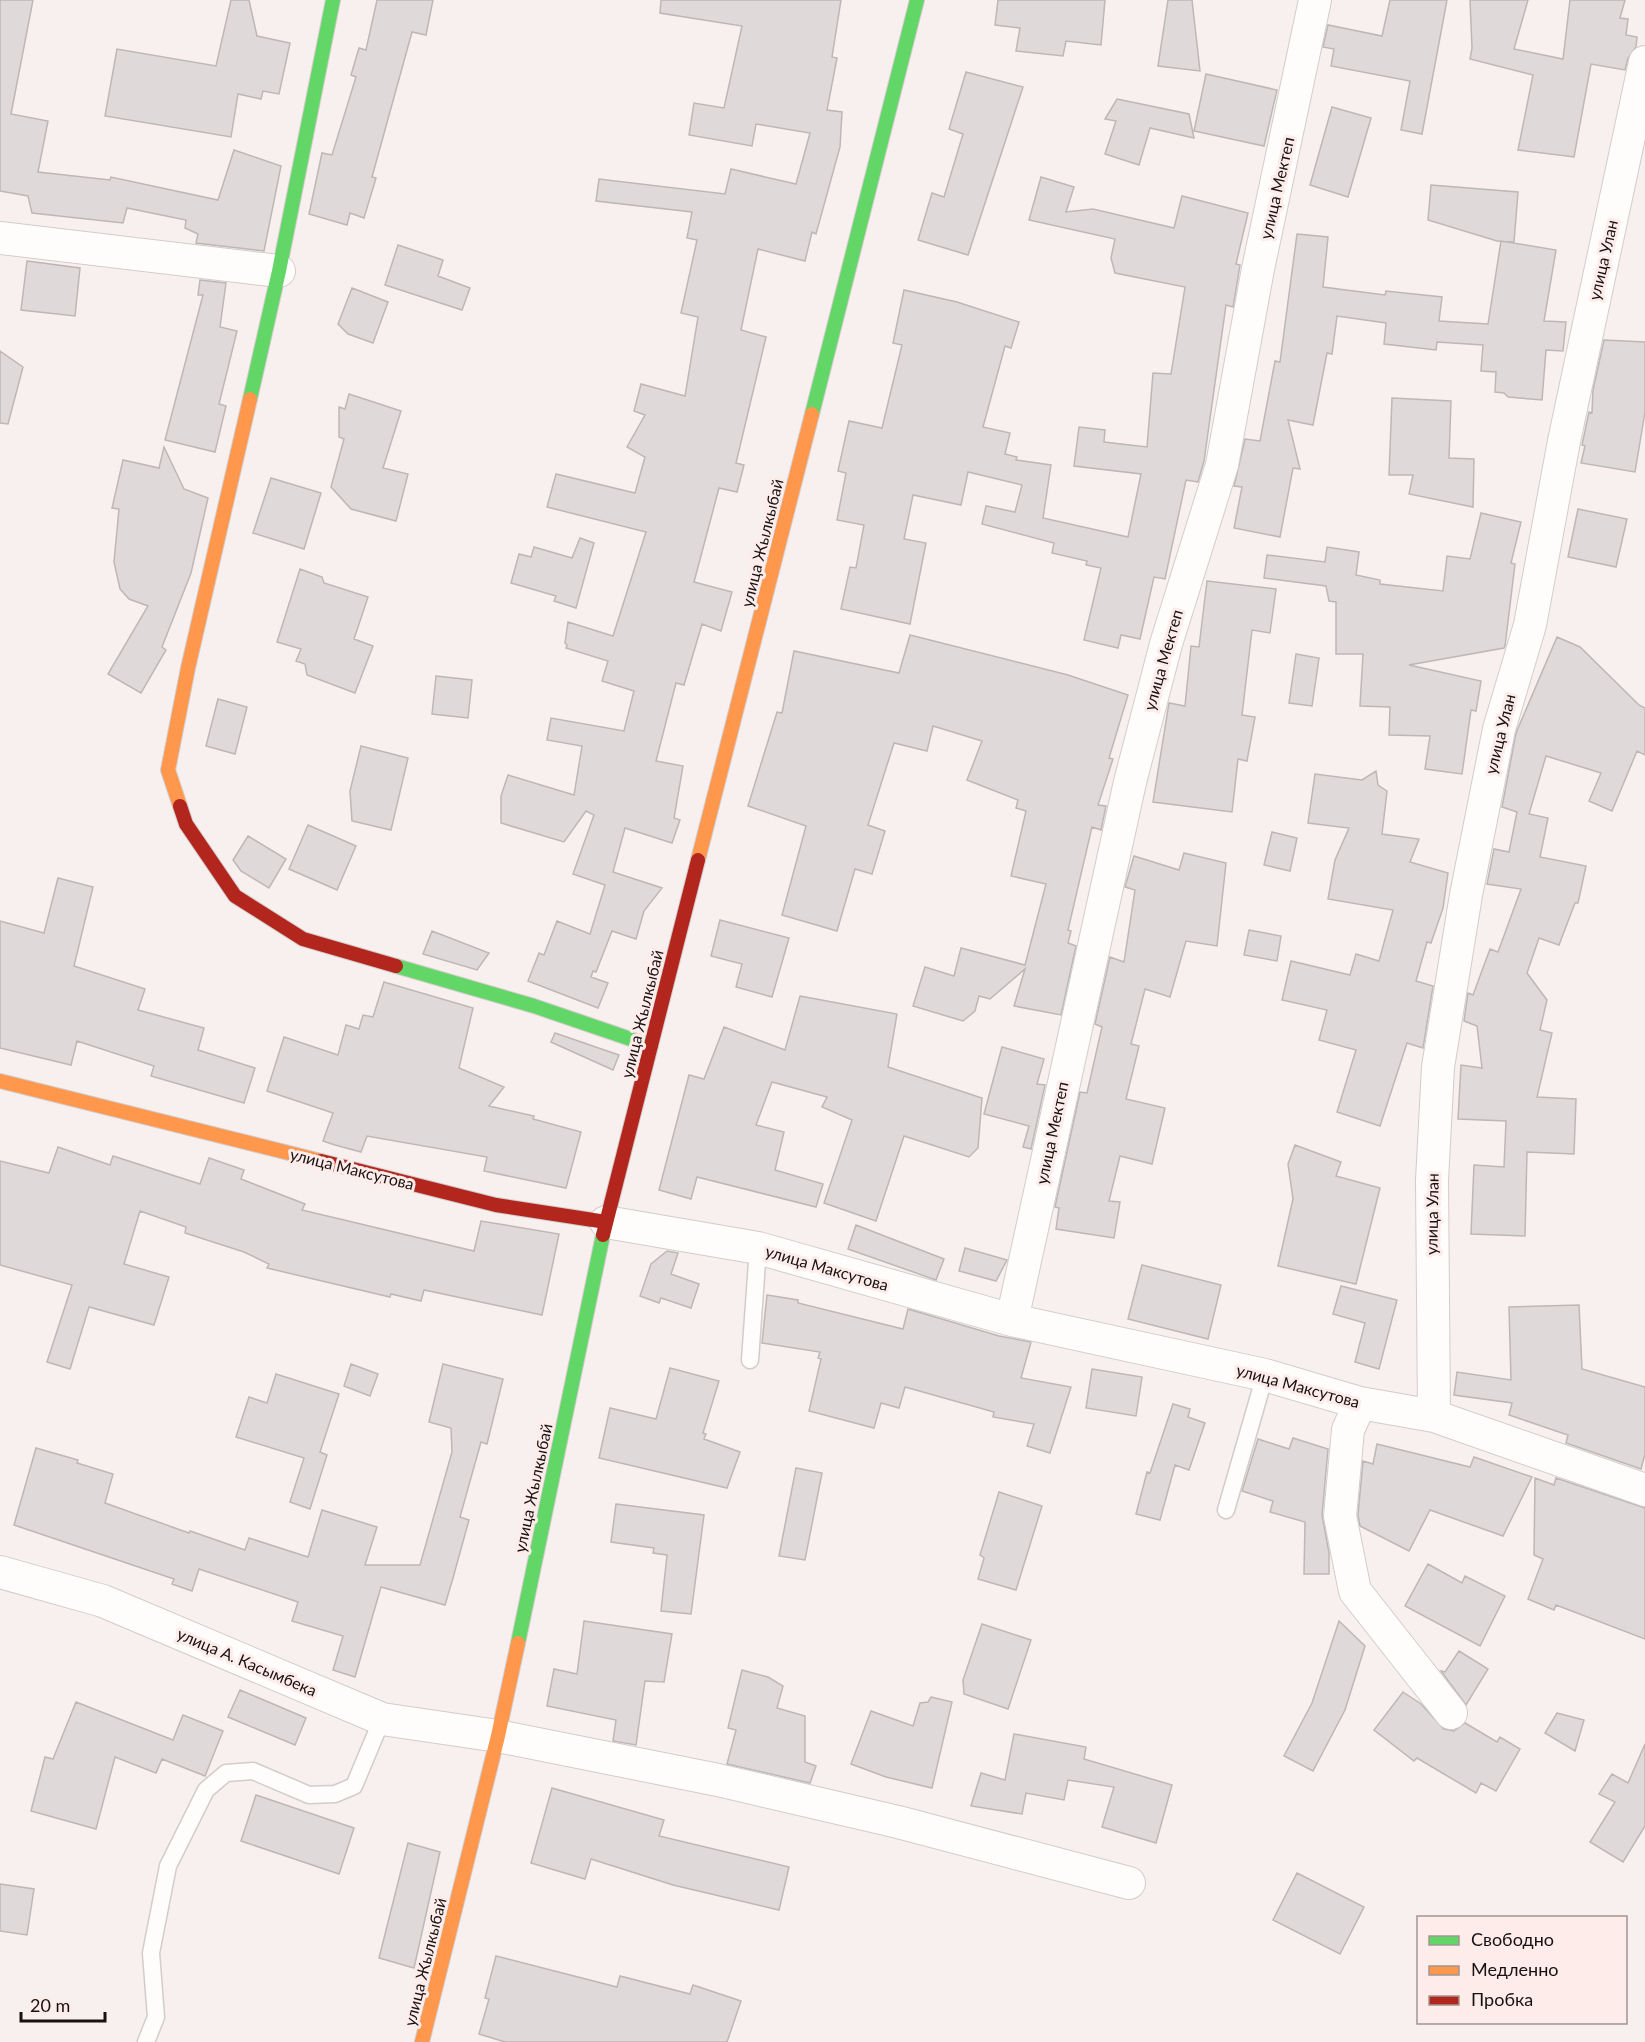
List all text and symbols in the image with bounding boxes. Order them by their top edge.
street label: улица Мектеп [1256,135,1298,241]
street label: улица Улан [1584,218,1621,302]
street label: улица Жылкыбай [736,477,787,609]
street label: улица Мектеп [1139,607,1186,713]
street label: улица Улан [1480,692,1519,776]
street label: улица Жылкыбай [616,948,667,1080]
street label: улица Мектеп [1031,1080,1072,1186]
street label: улица Максутова [288,1144,416,1193]
street label: улица Улан [1421,1173,1442,1255]
street label: улица Максутова [764,1241,891,1294]
street label: улица Максутова [1234,1360,1362,1411]
street label: улица Жылкыбай [510,1422,555,1554]
street label: улица А. Касымбека [175,1624,320,1700]
street label: улица Жылкыбай [399,1896,450,2028]
legend [1417,1916,1627,2024]
text: Свободно [1471,1928,1554,1950]
text: Медленно [1471,1958,1559,1980]
scale bar [21,1985,105,2023]
text: Пробка [1471,1988,1533,2010]
text: 20 m [30,1994,70,2016]

